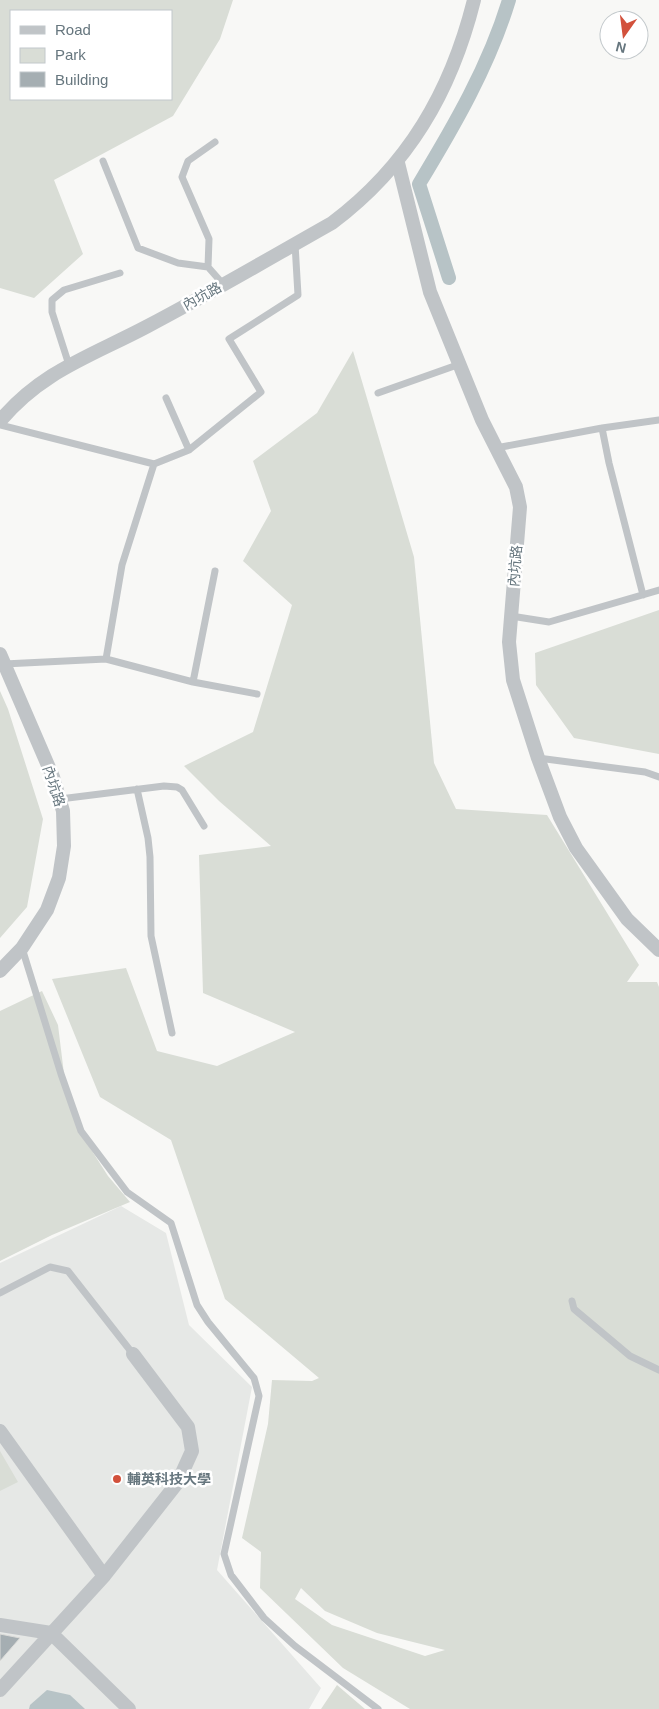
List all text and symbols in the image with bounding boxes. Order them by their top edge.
legend [10,10,172,100]
north arrow [599,10,649,60]
text: Road [55,21,91,38]
text: N [614,39,628,57]
text: Park [55,46,86,63]
text: Building [55,71,108,88]
street label: 內坑路 [180,279,224,313]
street label: 內坑路 [505,544,525,588]
street label: 內坑路 [40,764,68,808]
place label: 輔英科技大學 [127,1471,211,1487]
marker: 輔英科技大學 [111,1473,123,1485]

